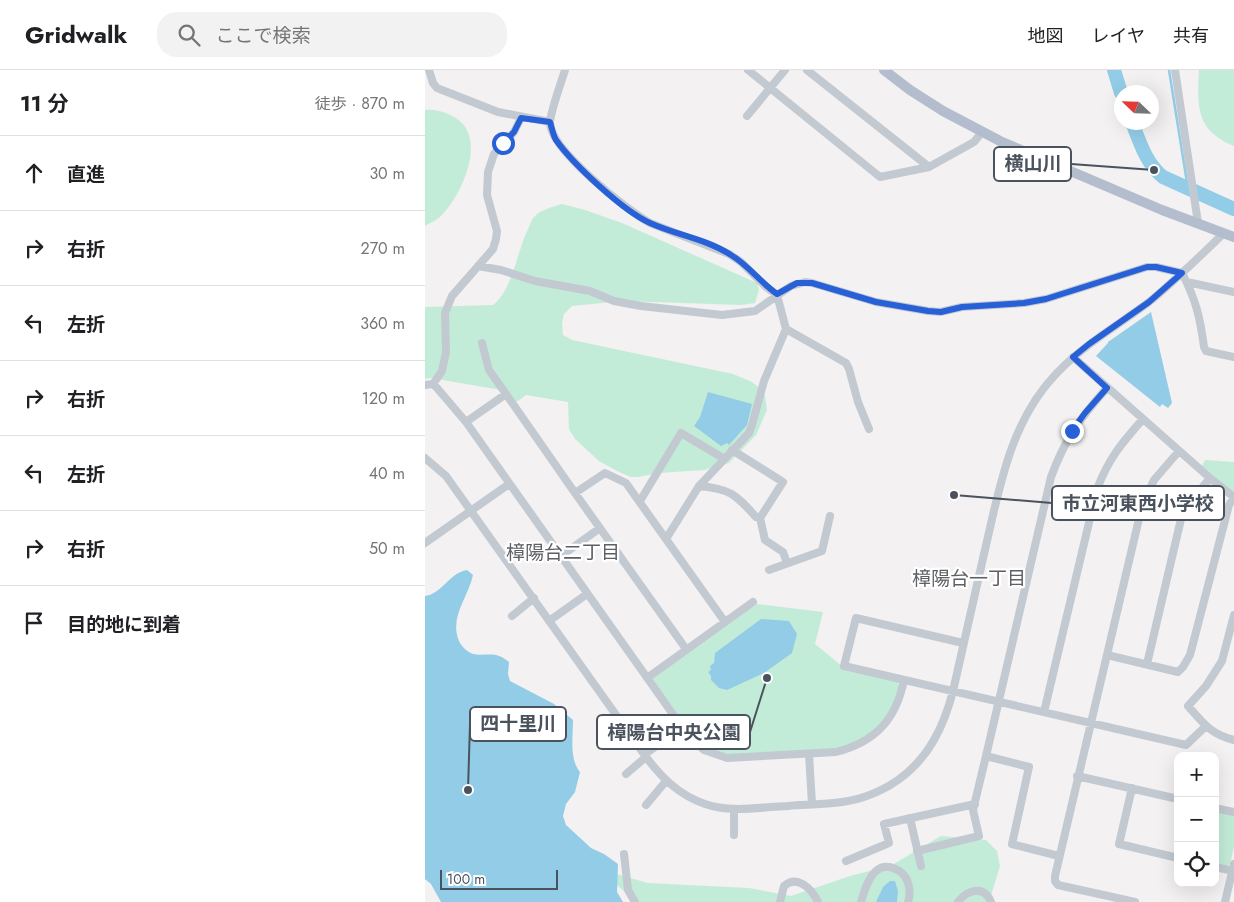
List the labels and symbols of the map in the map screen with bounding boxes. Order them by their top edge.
north arrow [1114,85,1159,130]
route start [492,132,515,155]
callout: 横山川 [994,147,1071,181]
text: 横山川 [1004,150,1062,177]
route end [1061,420,1084,443]
callout: 市立河東西小学校 [1052,486,1224,520]
text: 市立河東西小学校 [1062,490,1214,517]
district label: 樟陽台二丁目 [506,539,620,566]
district label: 樟陽台一丁目 [912,565,1026,592]
callout: 四十里川 [470,707,566,741]
text: 四十里川 [480,710,556,737]
callout: 樟陽台中央公園 [597,715,750,749]
text: 樟陽台中央公園 [607,719,741,746]
scale bar [440,867,557,890]

